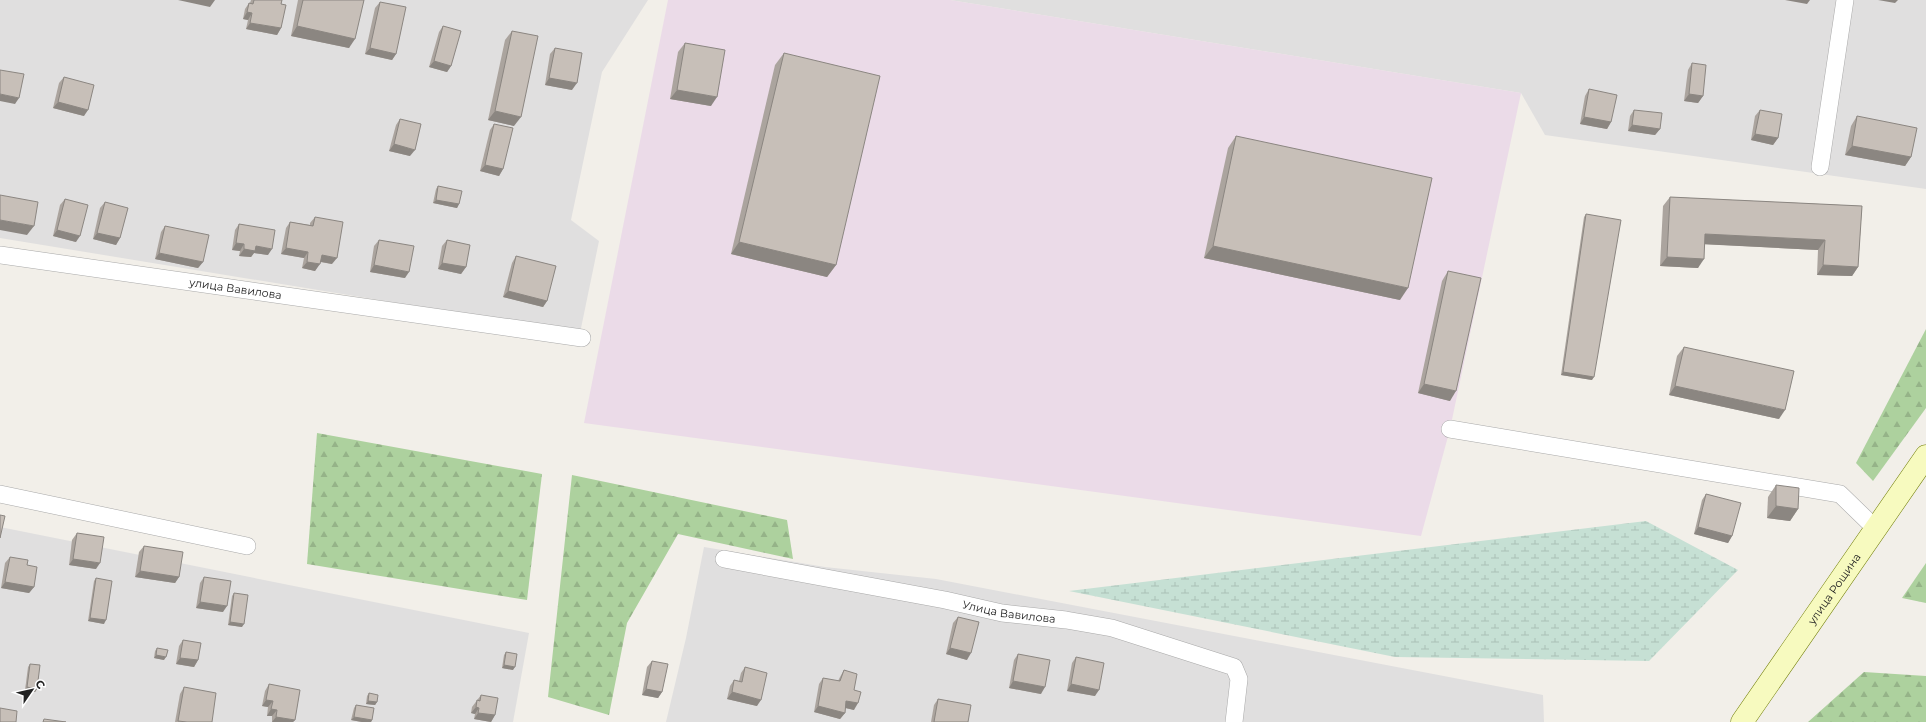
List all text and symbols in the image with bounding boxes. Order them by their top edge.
street label: улица Вавилова [187,275,283,302]
street label: улица Рощина [1804,550,1864,628]
street label: Улица Вавилова [961,597,1056,626]
north arrow [12,670,52,710]
text: С [32,677,48,692]

